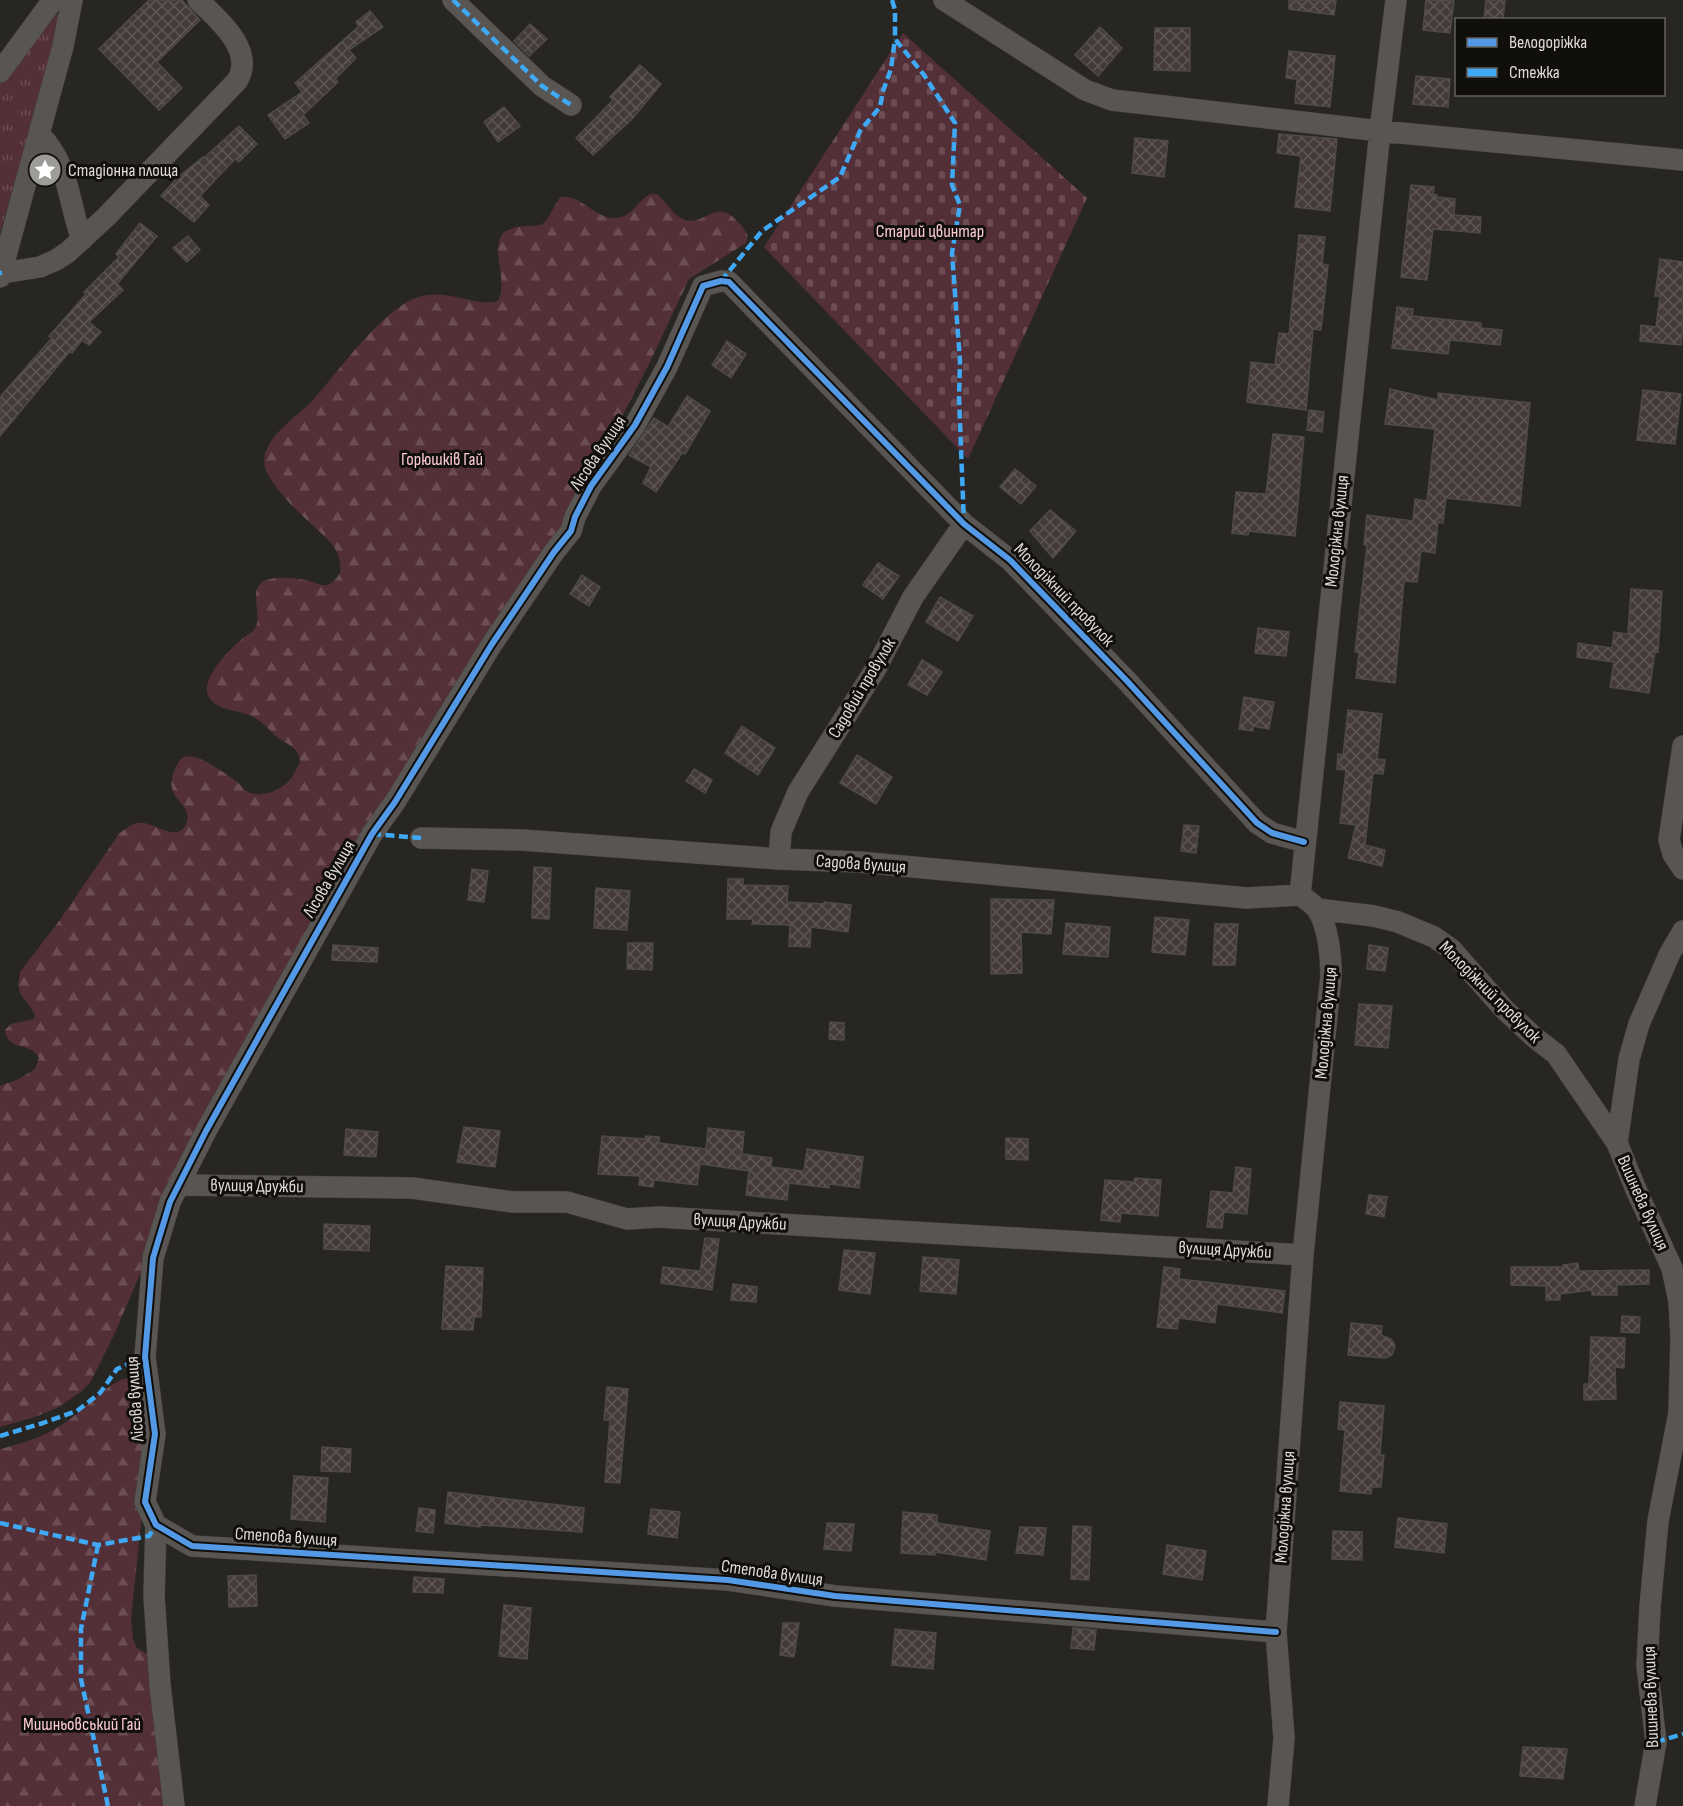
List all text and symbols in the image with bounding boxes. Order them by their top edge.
legend [1455,18,1665,96]
text: Велодоріжка [1509,32,1587,53]
text: Стежка [1509,62,1560,83]
place icon: Стадіонна площа [27,152,63,188]
place label: Стадіонна площа [68,160,178,181]
park label: Старий цвинтар [876,221,984,242]
street label: Лісова вулиця [565,412,631,495]
park label: Горюшків Гай [401,449,483,470]
street label: Молодіжна вулиця [1321,474,1353,588]
street label: Молодіжний провулок [1009,539,1119,651]
street label: Садовий провулок [824,634,900,742]
street label: Лісова вулиця [298,837,359,922]
street label: Садова вулиця [815,850,907,878]
street label: Молодіжний провулок [1435,937,1545,1047]
street label: Молодіжна вулиця [1311,966,1341,1080]
street label: Вишнева вулиця [1613,1152,1673,1254]
street label: вулиця Дружби [210,1175,304,1197]
street label: вулиця Дружби [693,1209,787,1235]
street label: вулиця Дружби [1178,1237,1272,1263]
street label: Лісова вулиця [122,1356,149,1443]
street label: Молодіжна вулиця [1271,1450,1299,1564]
street label: Степова вулиця [234,1523,338,1551]
street label: Степова вулиця [720,1555,824,1591]
street label: Вишнева вулиця [1639,1646,1663,1748]
park label: Мишньовський Гай [23,1714,141,1735]

